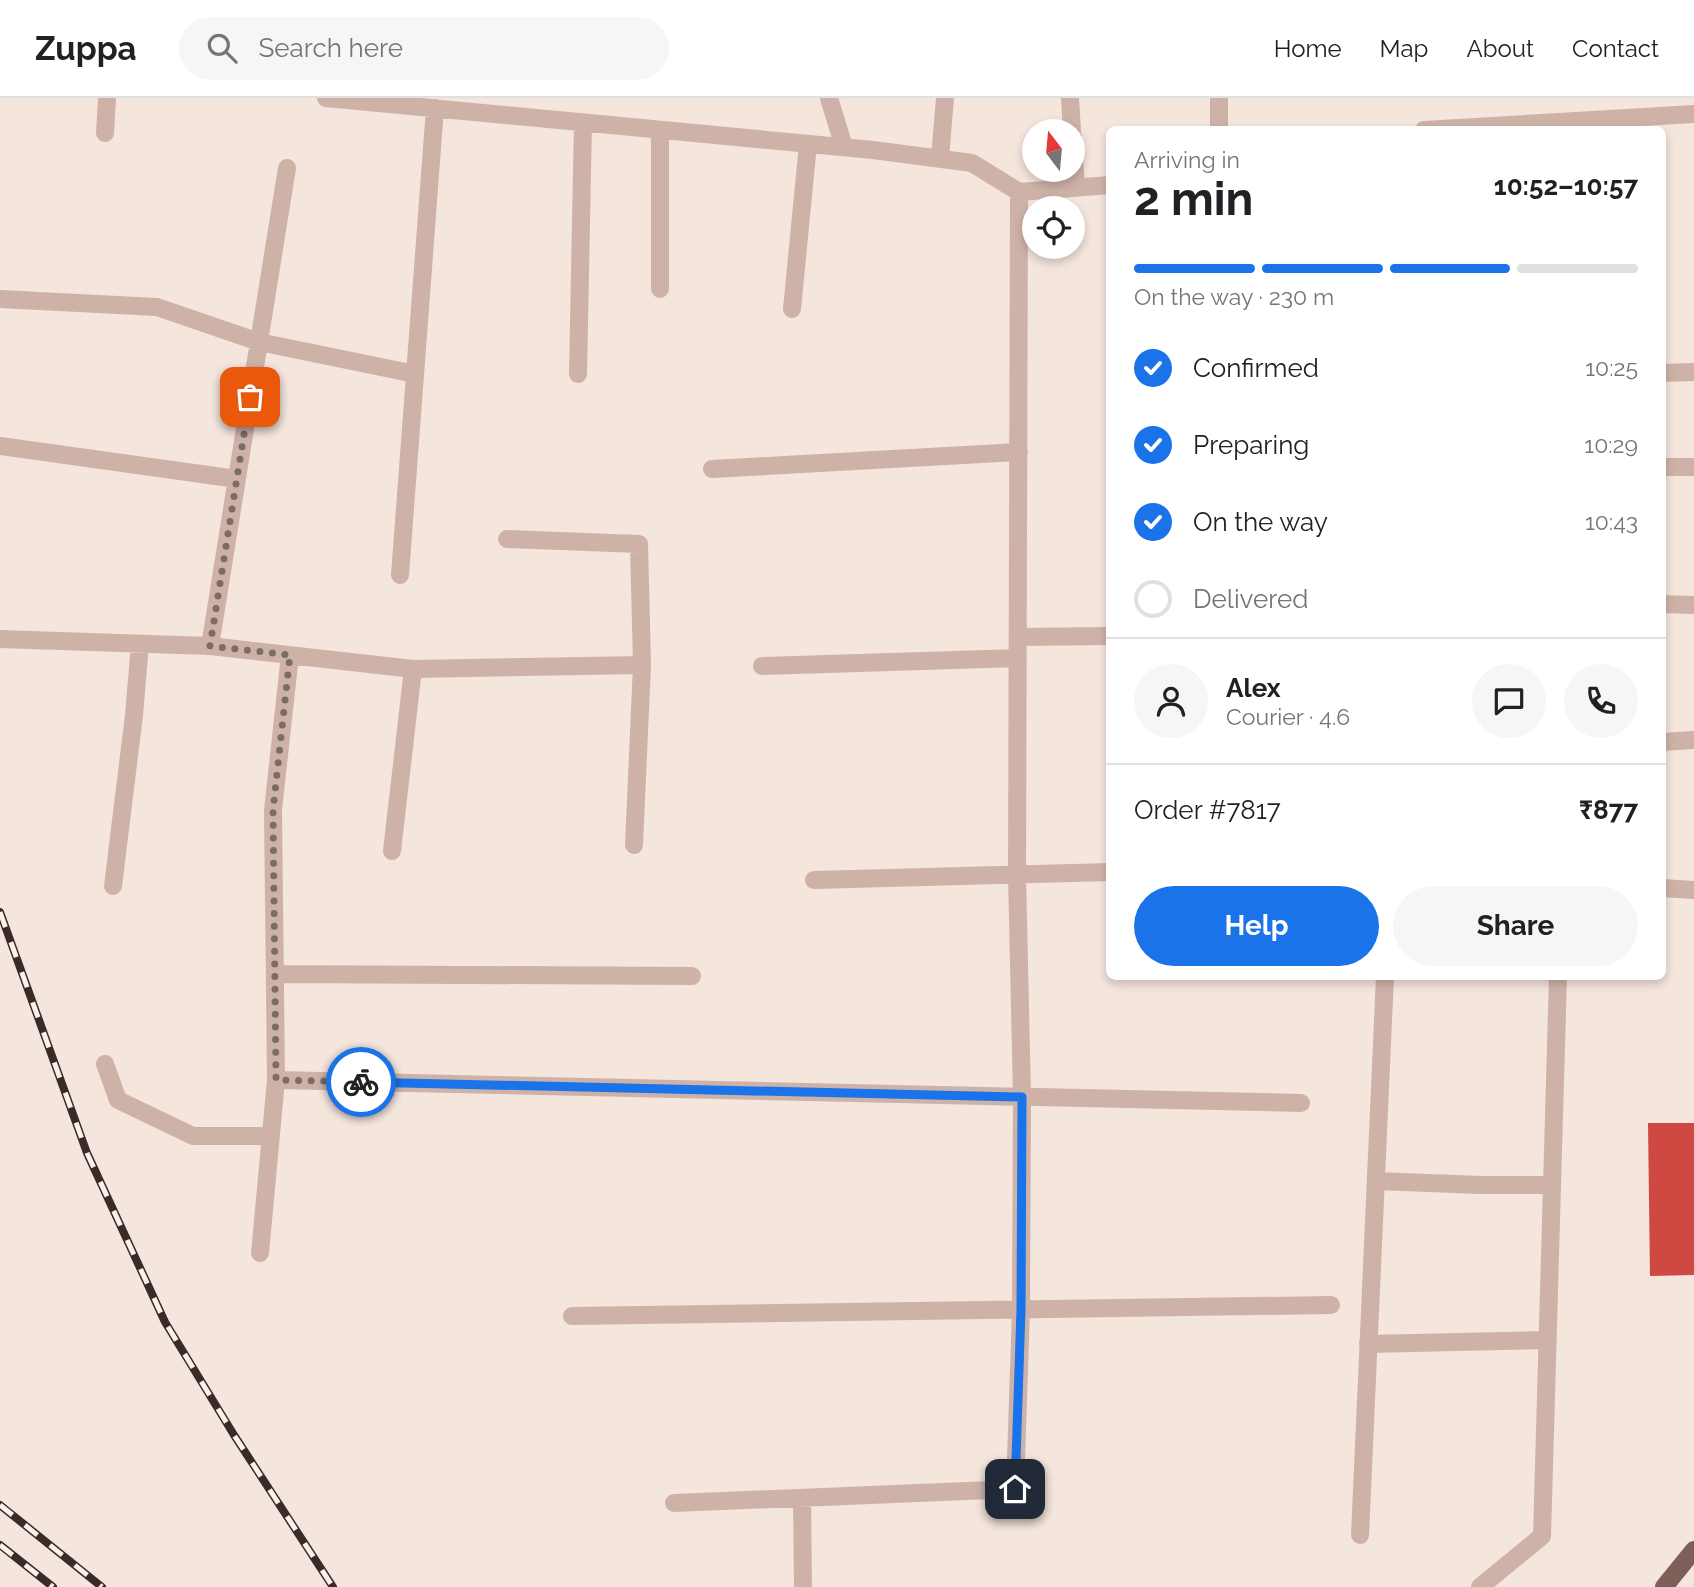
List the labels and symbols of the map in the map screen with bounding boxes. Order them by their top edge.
north arrow [1022,119,1085,182]
pin [220,367,280,427]
courier [326,1047,396,1117]
pin [985,1459,1045,1519]

